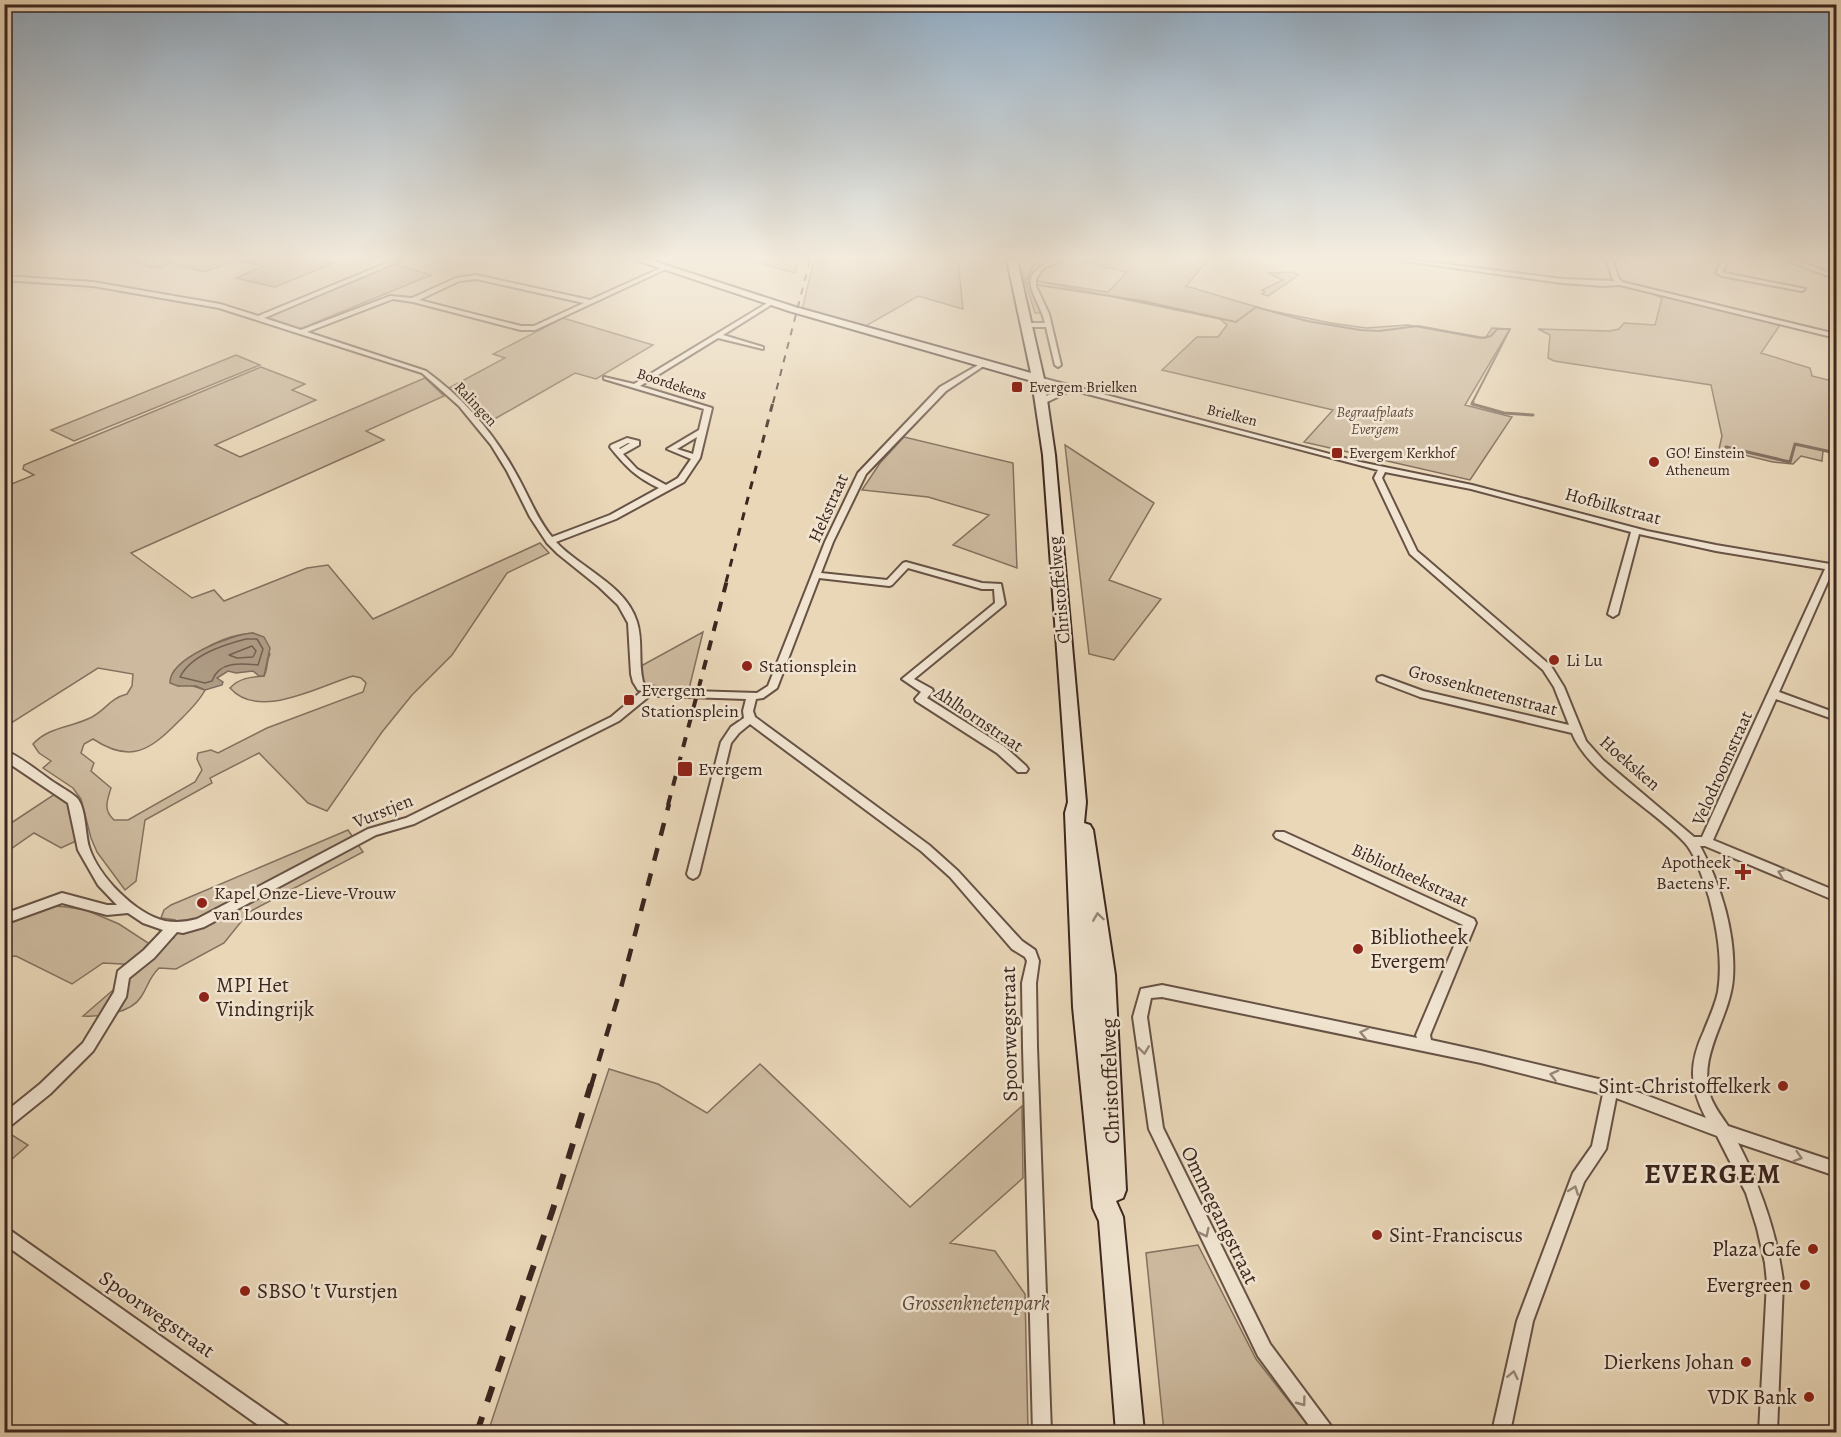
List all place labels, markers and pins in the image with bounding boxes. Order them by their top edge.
place label: Evergem Brielken [1029,377,1137,397]
marker: Evergem Brielken [1010,380,1024,394]
place label: Evergem Kerkhof [1349,443,1457,463]
place label: GO! Einstein Atheneum [1665,443,1745,480]
marker: Evergem Kerkhof [1330,446,1344,460]
marker: GO! Einstein Atheneum [1647,455,1661,469]
place label: Li Lu [1566,648,1603,672]
marker: Li Lu [1547,653,1561,667]
place label: Stationsplein [759,654,857,678]
marker: Stationsplein [740,659,754,673]
place label: Evergem Stationsplein [641,678,739,723]
marker: Evergem Stationsplein [622,693,636,707]
place label: Evergem [698,757,763,781]
marker: Evergem [676,760,694,778]
place label: Apotheek Baetens F. [1656,850,1731,895]
marker: Apotheek Baetens F. [1736,865,1750,879]
place label: Kapel Onze-Lieve-Vrouw van Lourdes [213,881,396,926]
marker: Kapel Onze-Lieve-Vrouw van Lourdes [195,896,209,910]
place label: Bibliotheek Evergem [1370,923,1468,975]
marker: Bibliotheek Evergem [1351,942,1365,956]
place label: MPI Het Vindingrijk [215,971,315,1023]
marker: MPI Het Vindingrijk [197,990,211,1004]
place label: Sint-Christoffelkerk [1598,1072,1772,1100]
marker: Sint-Christoffelkerk [1776,1079,1790,1093]
place label: Sint-Franciscus [1389,1221,1523,1249]
marker: Sint-Franciscus [1370,1228,1384,1242]
place label: Plaza Cafe [1712,1235,1801,1263]
marker: Plaza Cafe [1806,1242,1820,1256]
place label: Evergreen [1706,1271,1793,1299]
place label: SBSO 't Vurstjen [257,1277,398,1305]
marker: Evergreen [1798,1278,1812,1292]
marker: SBSO 't Vurstjen [238,1284,252,1298]
place label: Dierkens Johan [1603,1348,1734,1376]
marker: Dierkens Johan [1739,1355,1753,1369]
place label: VDK Bank [1707,1383,1798,1411]
marker: VDK Bank [1802,1390,1816,1404]

